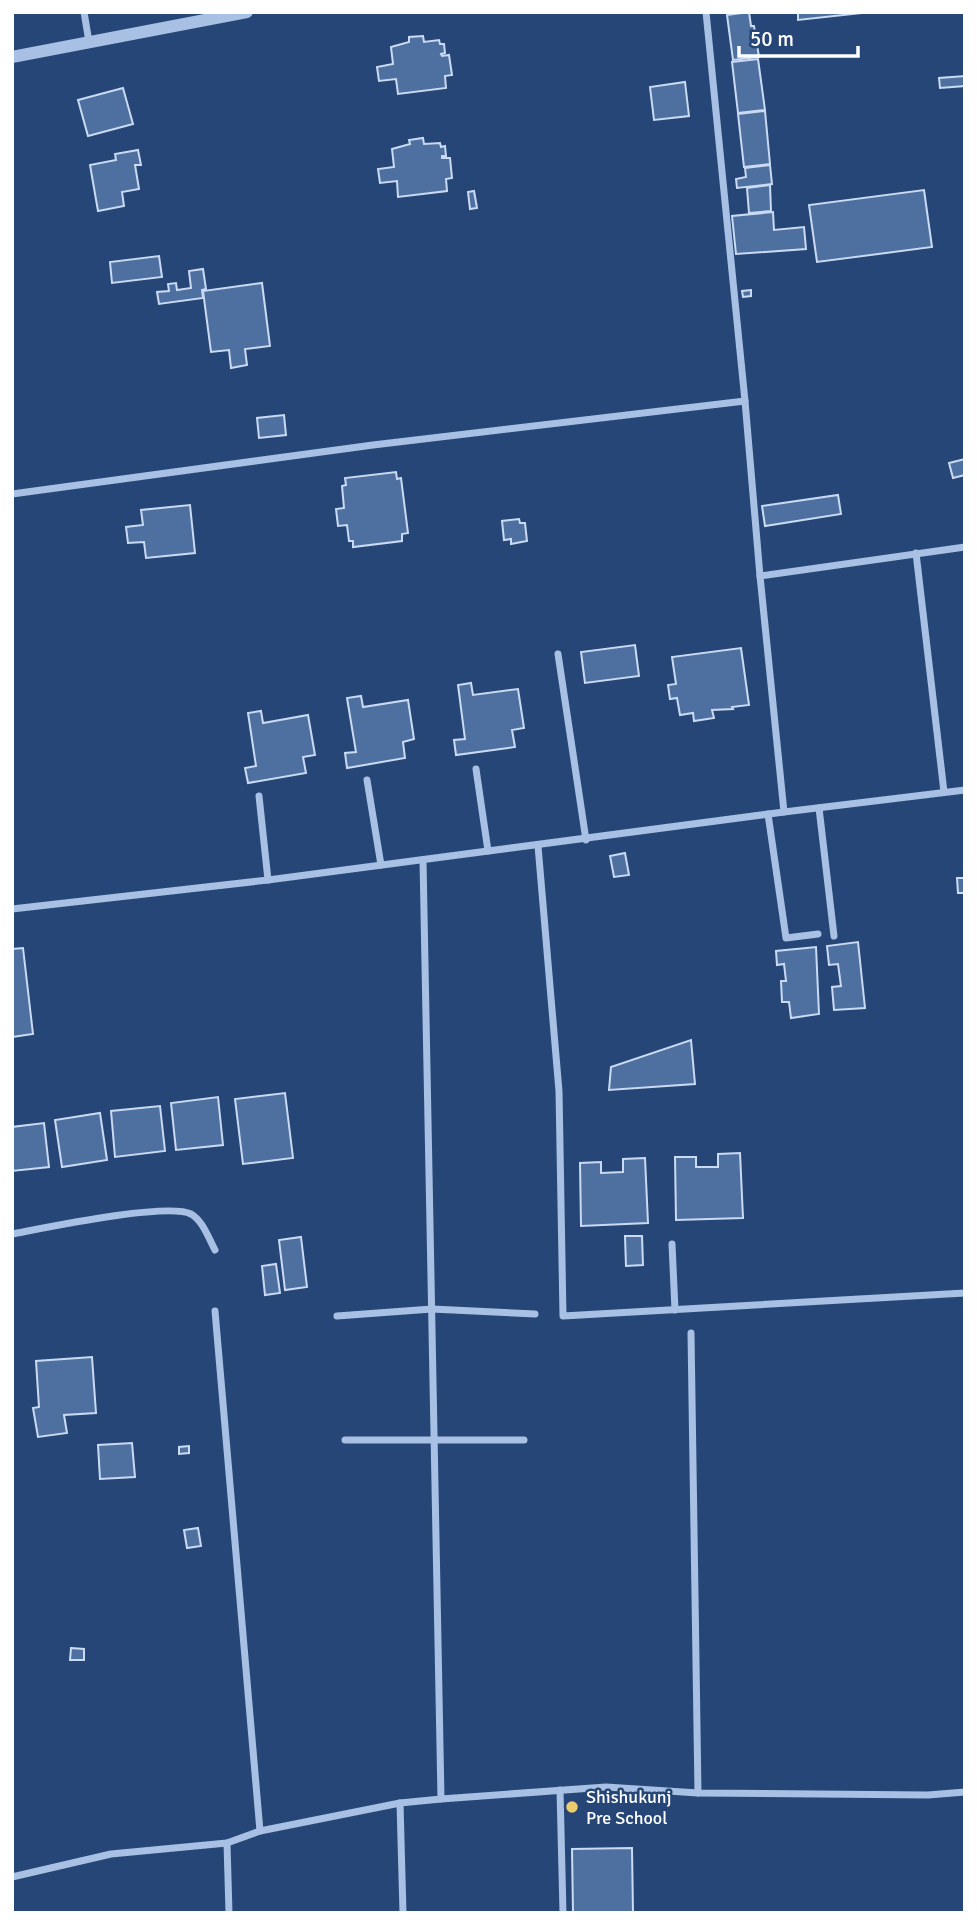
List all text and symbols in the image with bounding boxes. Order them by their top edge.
scale bar [739,14,858,58]
text: 50 m [750,26,794,52]
place label: Shishukunj Pre School [586,1786,672,1829]
marker: Shishukunj Pre School [564,1799,580,1815]

